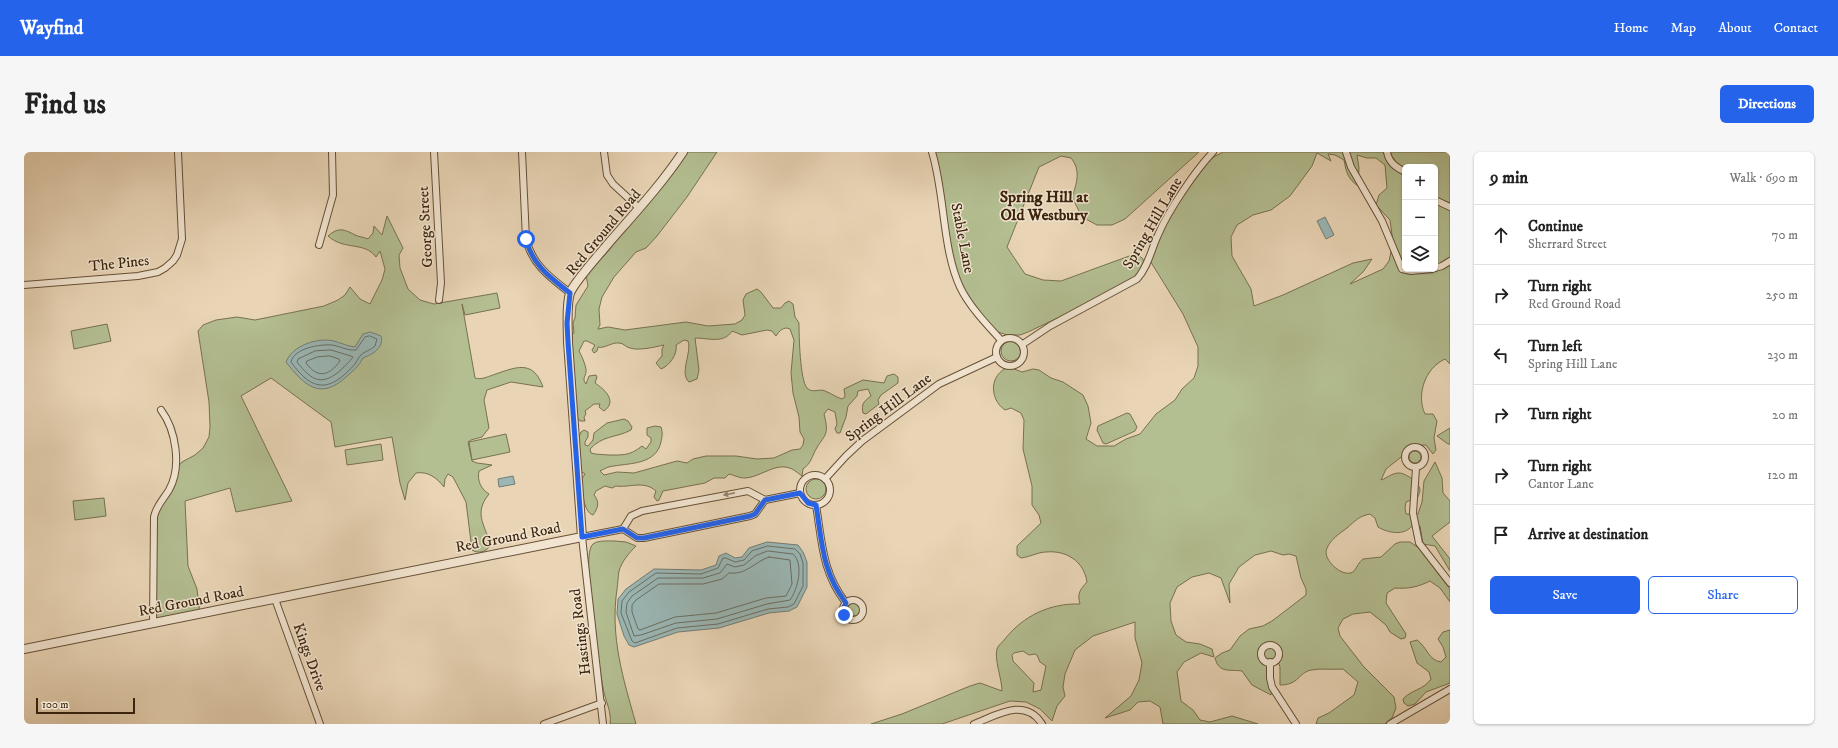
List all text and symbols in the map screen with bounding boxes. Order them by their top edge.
text: Wayfind [20,17,83,40]
text: Home [1614,19,1648,37]
text: Map [1670,19,1696,37]
text: About [1718,19,1752,37]
text: Contact [1774,19,1818,37]
button: Directions [1720,85,1814,123]
text: Find us [24,87,106,122]
map controls [1402,164,1438,272]
button: + [1402,164,1438,200]
text: 9 min [1490,167,1528,189]
text: Walk · 690 m [1729,170,1798,186]
street label: Spring Hill Lane [1118,174,1186,273]
street label: George Street [414,185,437,268]
street label: Red Ground Road [562,185,645,279]
district label: Spring Hill at Old Westbury [1000,187,1089,225]
button: − [1402,200,1438,236]
street label: Stable Lane [946,201,979,275]
text: Continue [1528,217,1583,236]
icon: ahead [1490,224,1512,246]
text: 70 m [1772,227,1798,243]
route start [517,230,535,248]
button: layers [1402,236,1438,272]
text: Sherrard Street [1528,236,1607,252]
street label: The Pines [88,251,150,276]
text: Turn right [1528,277,1591,296]
icon: right [1490,284,1512,306]
text: 250 m [1766,287,1798,303]
text: Red Ground Road [1528,296,1621,312]
text: Turn left [1528,337,1582,356]
icon: left [1490,344,1512,366]
text: 230 m [1767,347,1798,363]
text: Spring Hill Lane [1528,356,1617,372]
street label: Spring Hill Lane [841,369,935,446]
icon: right [1490,404,1512,426]
text: Turn right [1528,405,1591,424]
text: 20 m [1772,407,1798,423]
text: Turn right [1528,457,1591,476]
icon: right [1490,464,1512,486]
text: 120 m [1767,467,1798,483]
text: Cantor Lane [1528,476,1594,492]
one-way arrow [723,492,735,498]
street label: Red Ground Road [454,518,563,557]
icon: arrive [1490,524,1512,546]
text: Arrive at destination [1528,525,1648,544]
button: Save [1490,576,1640,614]
button: Share [1648,576,1798,614]
street label: Red Ground Road [137,582,246,621]
street label: Hastings Road [566,587,595,676]
route end [835,606,853,624]
street label: Kings Drive [288,620,331,694]
scale bar [36,696,135,715]
text: 100 m [42,698,68,712]

